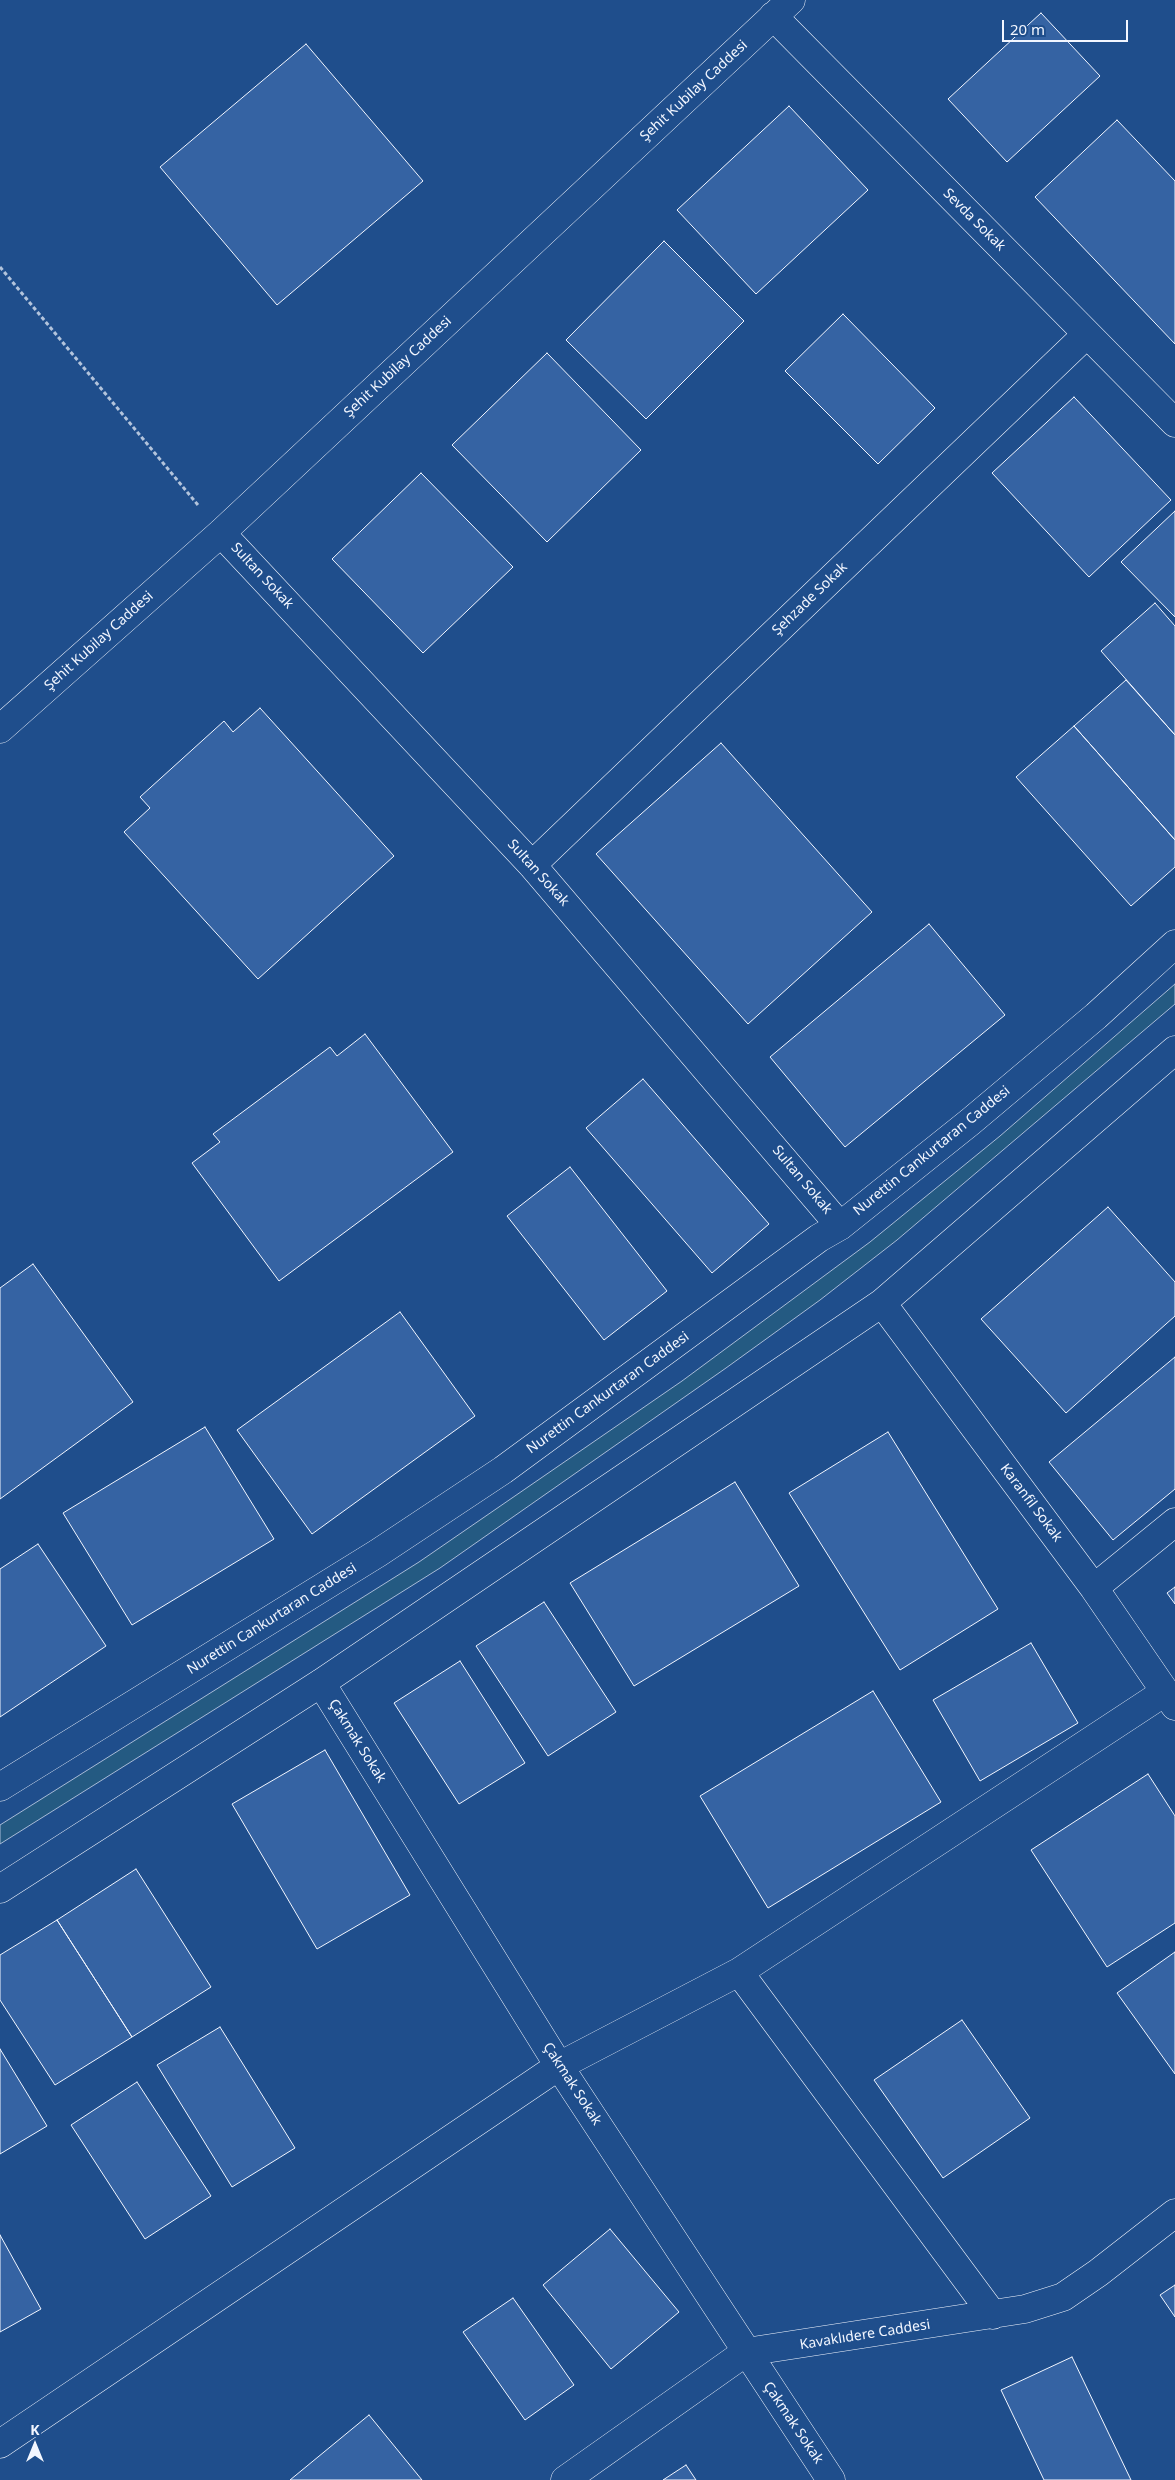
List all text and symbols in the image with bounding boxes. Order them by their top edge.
scale bar [1005,10,1131,42]
text: 20 m [1010,19,1045,39]
street label: Şehit Kubilay Caddesi [637,37,751,145]
street label: Sevda Sokak [939,185,1009,255]
street label: Şehit Kubilay Caddesi [341,313,455,421]
street label: Sultan Sokak [227,540,297,612]
street label: Şehzade Sokak [769,559,851,639]
street label: Şehit Kubilay Caddesi [41,588,157,694]
street label: Sultan Sokak [504,836,572,910]
street label: Nurettin Cankurtaran Caddesi [850,1083,1014,1219]
street label: Sultan Sokak [769,1142,835,1218]
street label: Nurettin Cankurtaran Caddesi [524,1328,692,1458]
street label: Karanfil Sokak [996,1461,1066,1545]
street label: Nurettin Cankurtaran Caddesi [184,1560,360,1678]
street label: Çakmak Sokak [325,1696,389,1786]
street label: Çakmak Sokak [539,2040,605,2128]
street label: Kavaklıdere Caddesi [799,2316,931,2354]
street label: Çakmak Sokak [759,2379,827,2467]
north arrow [10,2420,60,2470]
text: K [30,2420,40,2439]

